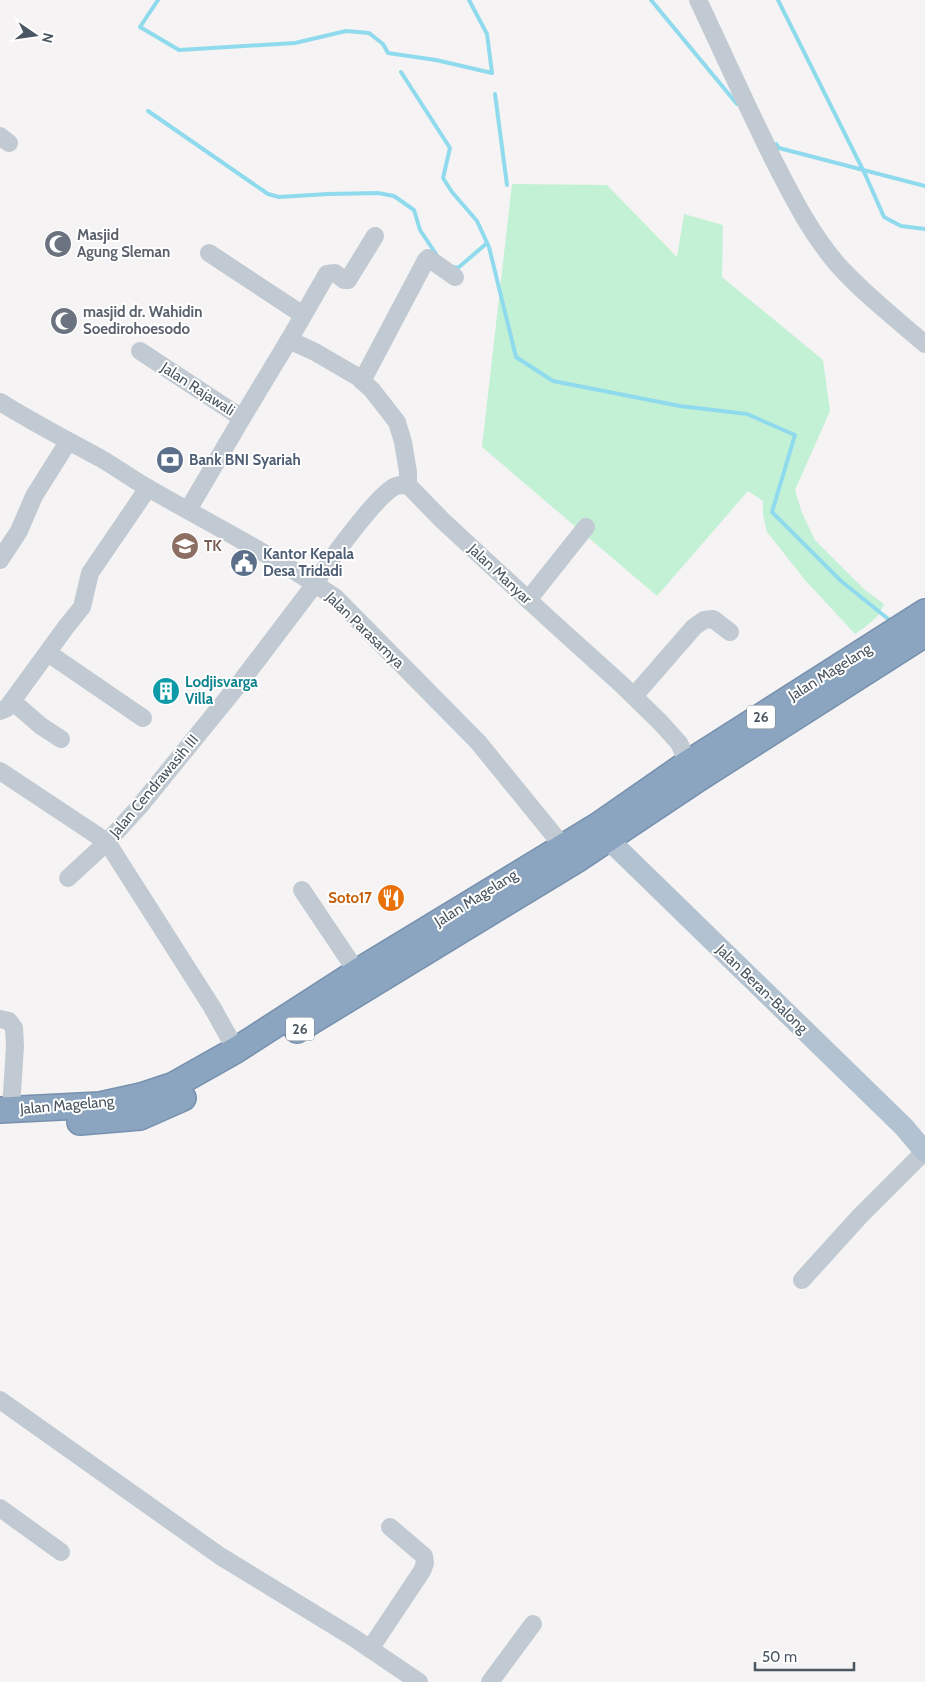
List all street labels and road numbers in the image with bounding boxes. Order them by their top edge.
street label: Jalan Rajawali [157,358,238,420]
street label: Jalan Manyar [464,539,536,608]
street label: Jalan Parasamya [321,587,408,672]
street label: Jalan Magelang [784,639,875,705]
road number: 26 [747,706,775,729]
street label: Jalan Cendrawasih III [105,731,202,842]
street label: Jalan Magelang [430,865,521,931]
street label: Jalan Beran-Balong [712,940,812,1038]
road number: 26 [286,1018,314,1040]
street label: Jalan Magelang [18,1092,115,1118]

